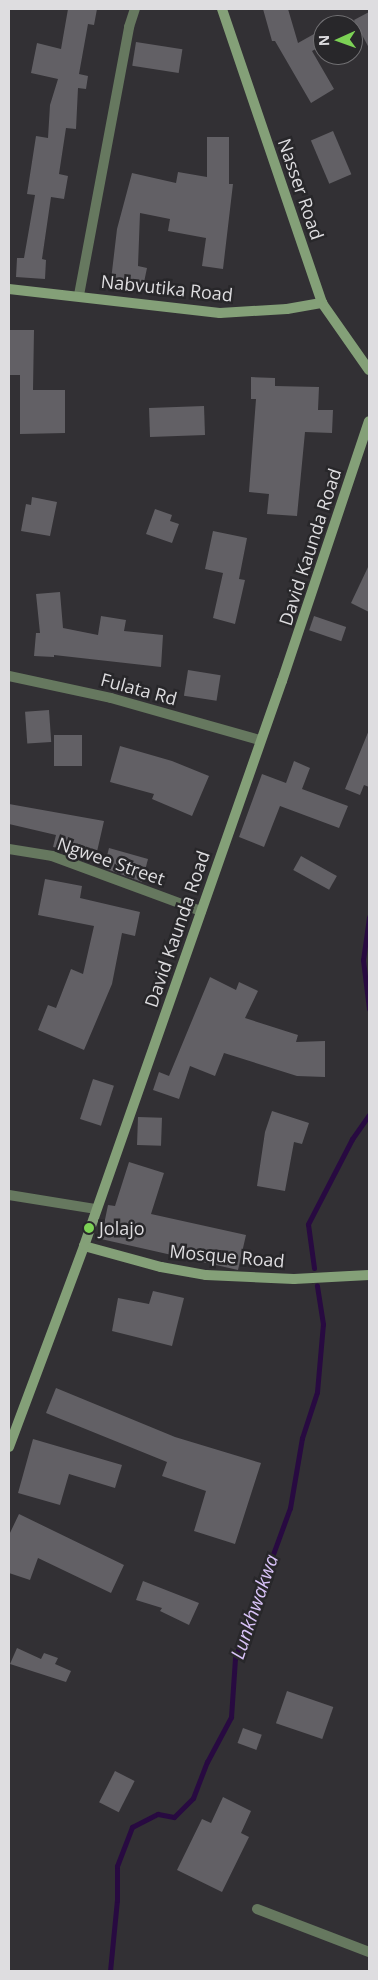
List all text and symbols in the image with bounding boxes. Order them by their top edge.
north arrow [313,15,363,65]
text: N [314,34,333,47]
street label: Nasser Road [274,135,328,243]
street label: Nabvutika Road [100,270,234,306]
street label: David Kaunda Road [274,466,346,628]
street label: Fulata Rd [98,668,180,710]
street label: Ngwee Street [54,832,168,890]
street label: David Kaunda Road [140,848,214,1010]
place label: Jolajo [99,1217,145,1239]
marker: Jolajo [83,1222,95,1234]
street label: Mosque Road [169,1240,285,1272]
water label: Lunkhwakwa [226,1552,284,1662]

